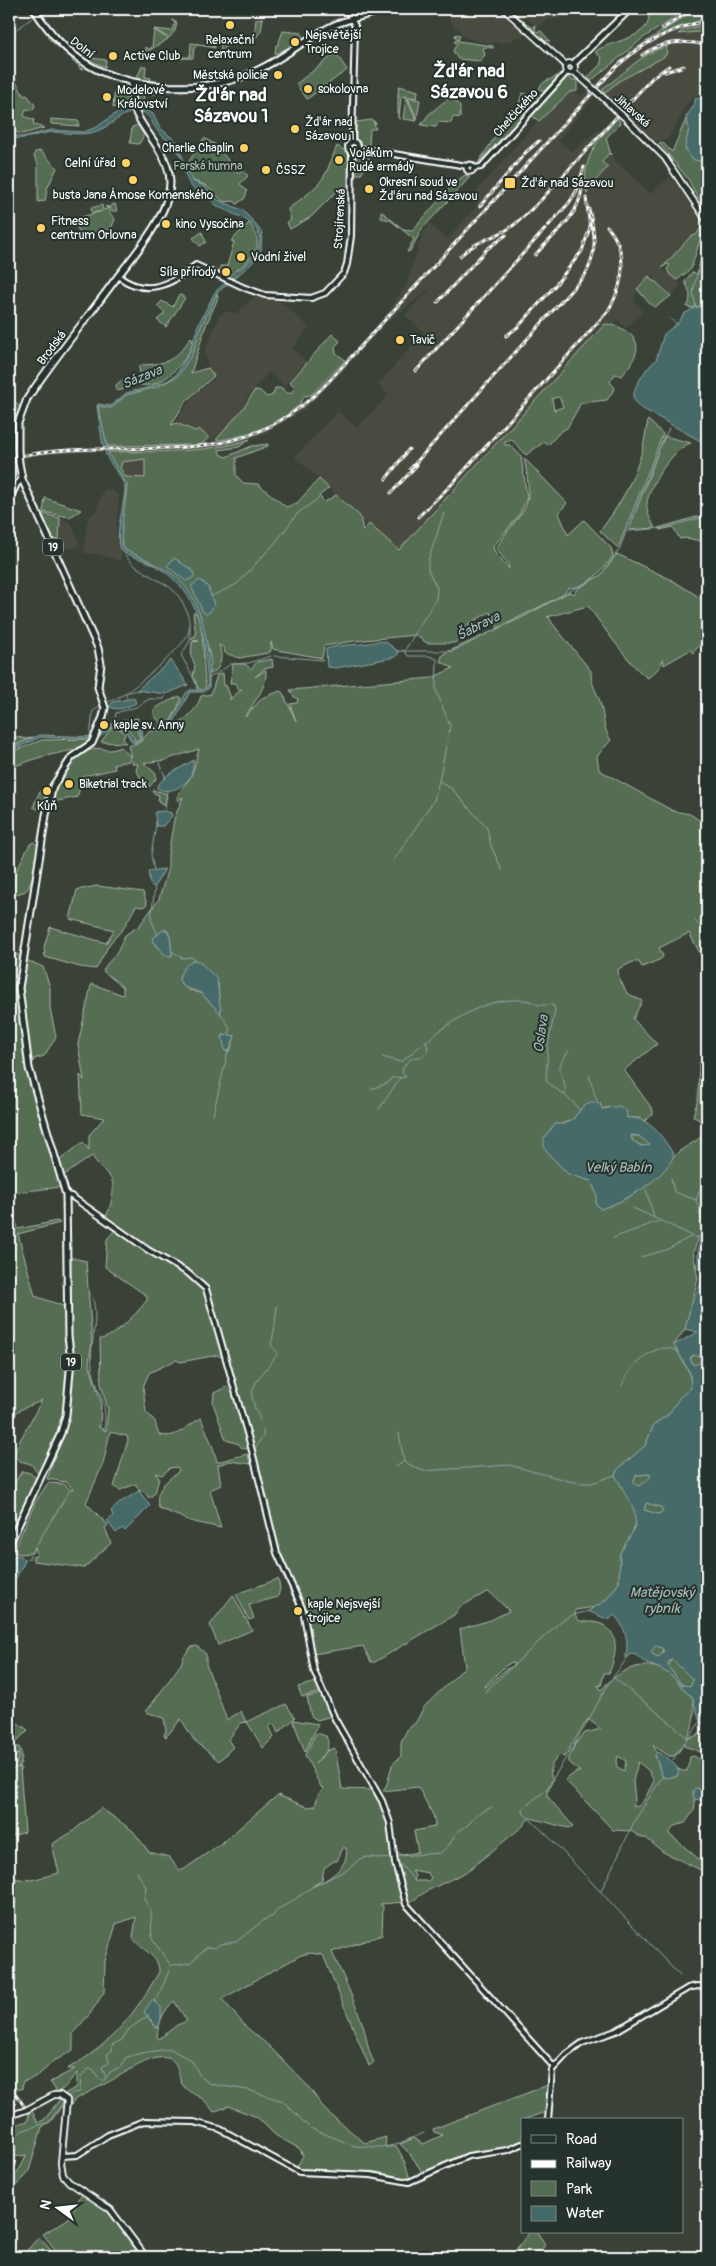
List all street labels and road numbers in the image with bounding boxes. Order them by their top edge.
street label: Dolní [67,34,97,62]
street label: Chelčického [490,85,542,140]
street label: Jihlavská [611,91,653,131]
street label: Strojírenská [331,188,349,250]
street label: Brodská [34,328,70,368]
road number: 19 [43,538,63,556]
road number: 19 [61,1354,81,1370]

